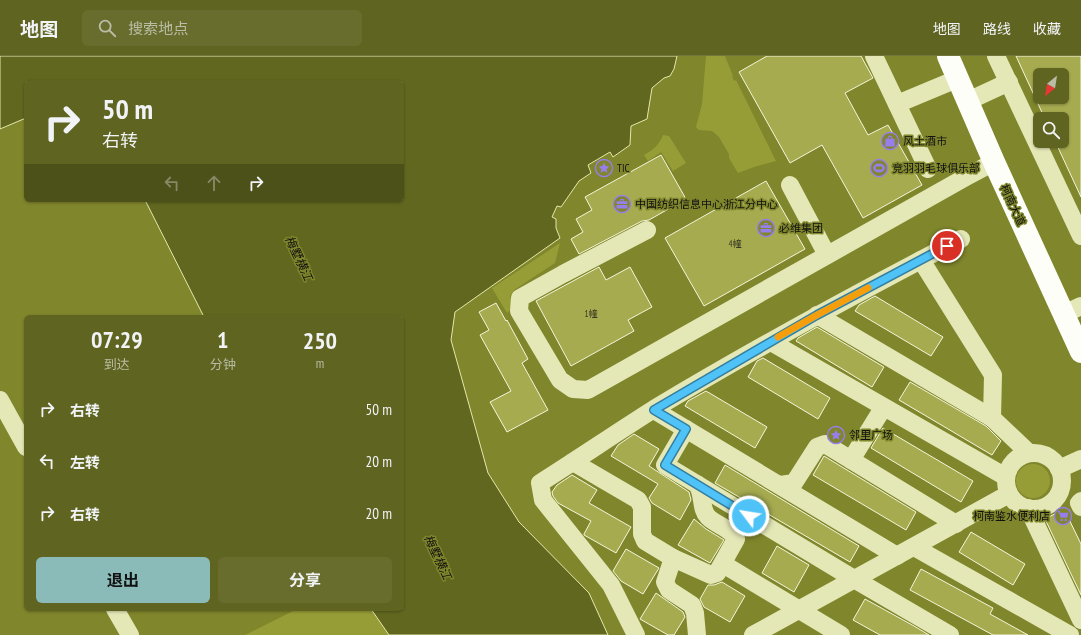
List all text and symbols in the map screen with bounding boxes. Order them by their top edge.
search box [82,10,362,46]
text: 地图 [20,17,58,41]
icon: search [96,17,118,39]
text: 搜索地点 [128,19,188,38]
text: 地图 [933,20,961,38]
text: 路线 [983,20,1011,38]
text: 收藏 [1033,20,1061,38]
north arrow [1033,68,1069,104]
map controls [1033,68,1069,148]
text: 50 m [102,90,153,127]
icon: right [36,96,88,148]
button: search [1033,112,1069,148]
text: 右转 [102,129,138,152]
shop icon: 风土酒市 [880,131,900,151]
place label: 风土酒市 [903,134,947,148]
place icon: TIC [594,158,614,178]
sports icon: 竞羽羽毛球俱乐部 [869,158,889,178]
place label: TIC [617,161,630,175]
place label: 竞羽羽毛球俱乐部 [892,161,980,175]
icon: left [161,172,183,194]
icon: ahead [203,172,225,194]
icon: right [245,172,267,194]
street label: 柯南大道 [997,182,1029,228]
office icon: 中国纺织信息中心浙江分中心 [612,194,632,214]
place label: 中国纺织信息中心浙江分中心 [635,197,778,211]
office icon: 必维集团 [756,218,776,238]
place label: 必维集团 [779,221,823,235]
pin [930,229,964,263]
water label: 梅墅横江 [282,233,317,285]
icon: arrive [936,235,958,257]
house number: 4幢 [728,238,742,249]
house number: 1幢 [584,308,598,319]
text: 07:29 [91,324,143,355]
text: 1 [217,324,228,355]
text: 250 [303,325,337,356]
text: m [316,355,324,372]
text: 到达 [104,356,130,373]
text: 分钟 [210,356,236,373]
icon: right [36,398,58,420]
text: 50 m [366,400,392,419]
text: 右转 [70,401,100,420]
place icon: 邻里广场 [826,425,846,445]
place label: 邻里广场 [849,428,893,442]
icon: left [36,450,58,472]
text: 20 m [366,452,392,471]
text: 左转 [70,453,100,472]
position arrow [728,495,770,537]
icon: right [36,502,58,524]
text: 20 m [366,504,392,523]
text: 右转 [70,505,100,524]
supermarket icon: 柯南鉴水便利店 [1053,506,1073,526]
place label: 柯南鉴水便利店 [973,509,1050,523]
water label: 梅墅横江 [421,532,456,584]
button: 退出 [36,557,210,603]
button: 分享 [218,557,392,603]

